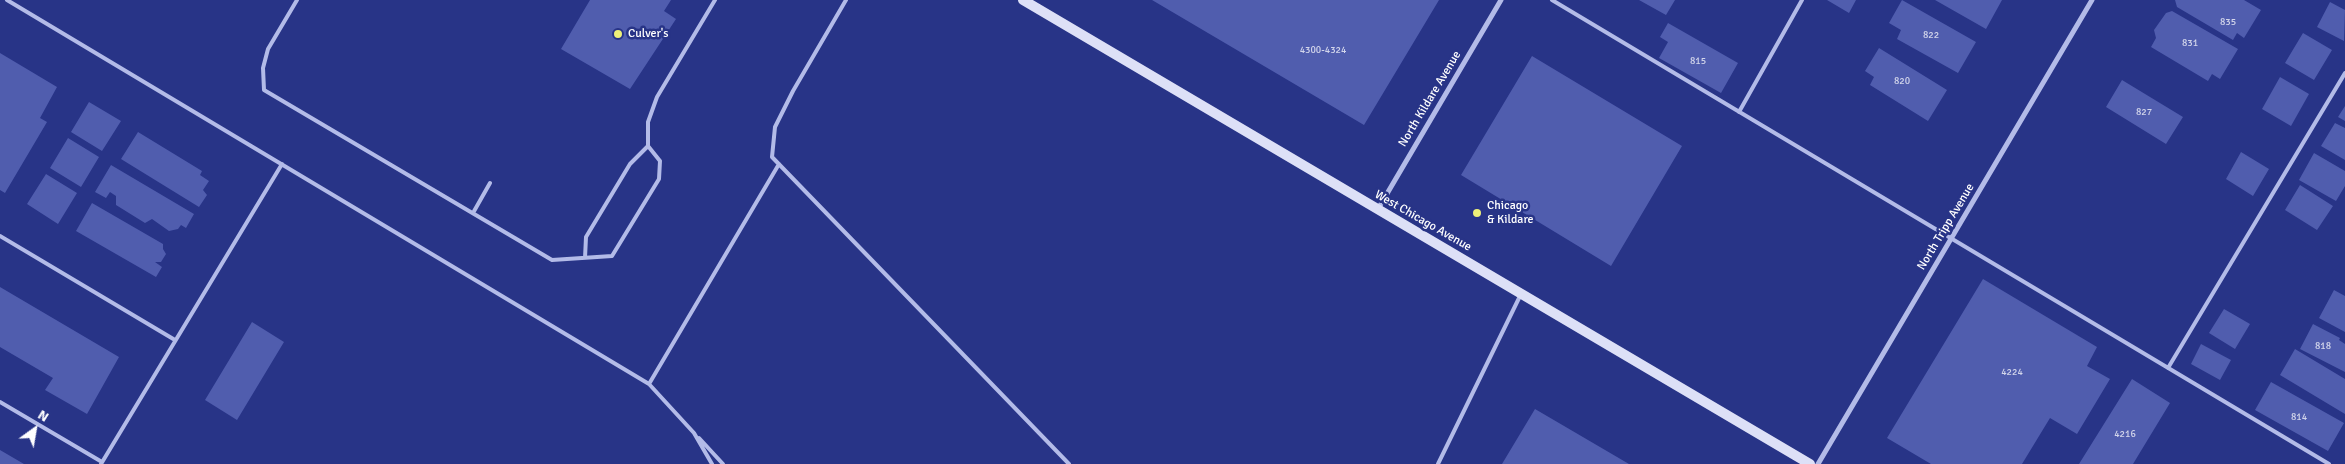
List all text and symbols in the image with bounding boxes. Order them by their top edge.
house number: 835 [2220,16,2236,28]
place label: Culver's [628,27,669,41]
marker: Culver's [612,28,624,40]
house number: 822 [1923,29,1939,41]
house number: 831 [2182,37,2198,49]
house number: 4300-4324 [1300,44,1346,56]
street label: North Kildare Avenue [1396,49,1464,149]
house number: 815 [1690,55,1706,67]
house number: 820 [1894,75,1910,87]
house number: 827 [2136,106,2152,118]
street label: North Tripp Avenue [1914,181,1978,273]
street label: West Chicago Avenue [1372,187,1474,255]
place label: Chicago & Kildare [1487,199,1534,227]
marker: Chicago & Kildare [1471,207,1483,219]
house number: 818 [2315,340,2331,352]
house number: 4224 [2001,366,2023,378]
north arrow [10,404,60,454]
text: N [35,406,52,426]
house number: 814 [2291,411,2307,423]
house number: 4216 [2114,428,2136,440]

